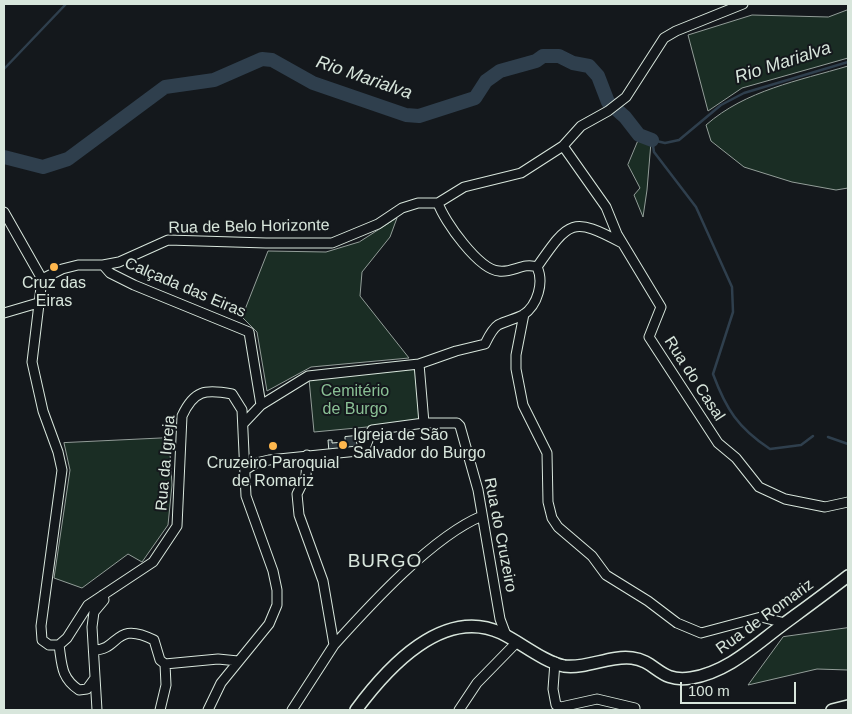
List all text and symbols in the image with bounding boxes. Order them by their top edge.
water label: Rio Marialva [732,37,834,89]
water label: Rio Marialva [313,52,415,104]
street label: Rua de Belo Horizonte [168,216,330,238]
street label: Calçada das Eiras [121,254,249,322]
marker: Cruz das Eiras [48,261,60,273]
place label: Cruz das Eiras [22,274,86,312]
street label: Rua do Casal [660,333,728,425]
park label: Cemitério de Burgo [321,382,389,420]
street label: Rua da Igreja [152,414,180,512]
place label: Igreja de São Salvador do Burgo [353,426,486,464]
marker: Igreja de São Salvador do Burgo [337,439,349,451]
marker: Cruzeiro Paroquial de Romariz [267,440,279,452]
place label: Cruzeiro Paroquial de Romariz [207,454,339,492]
street label: Rua do Cruzeiro [479,476,521,594]
district label: BURGO [347,551,423,573]
street label: Rua de Romariz [713,575,817,659]
scale bar [682,672,798,704]
text: 100 m [688,682,730,699]

